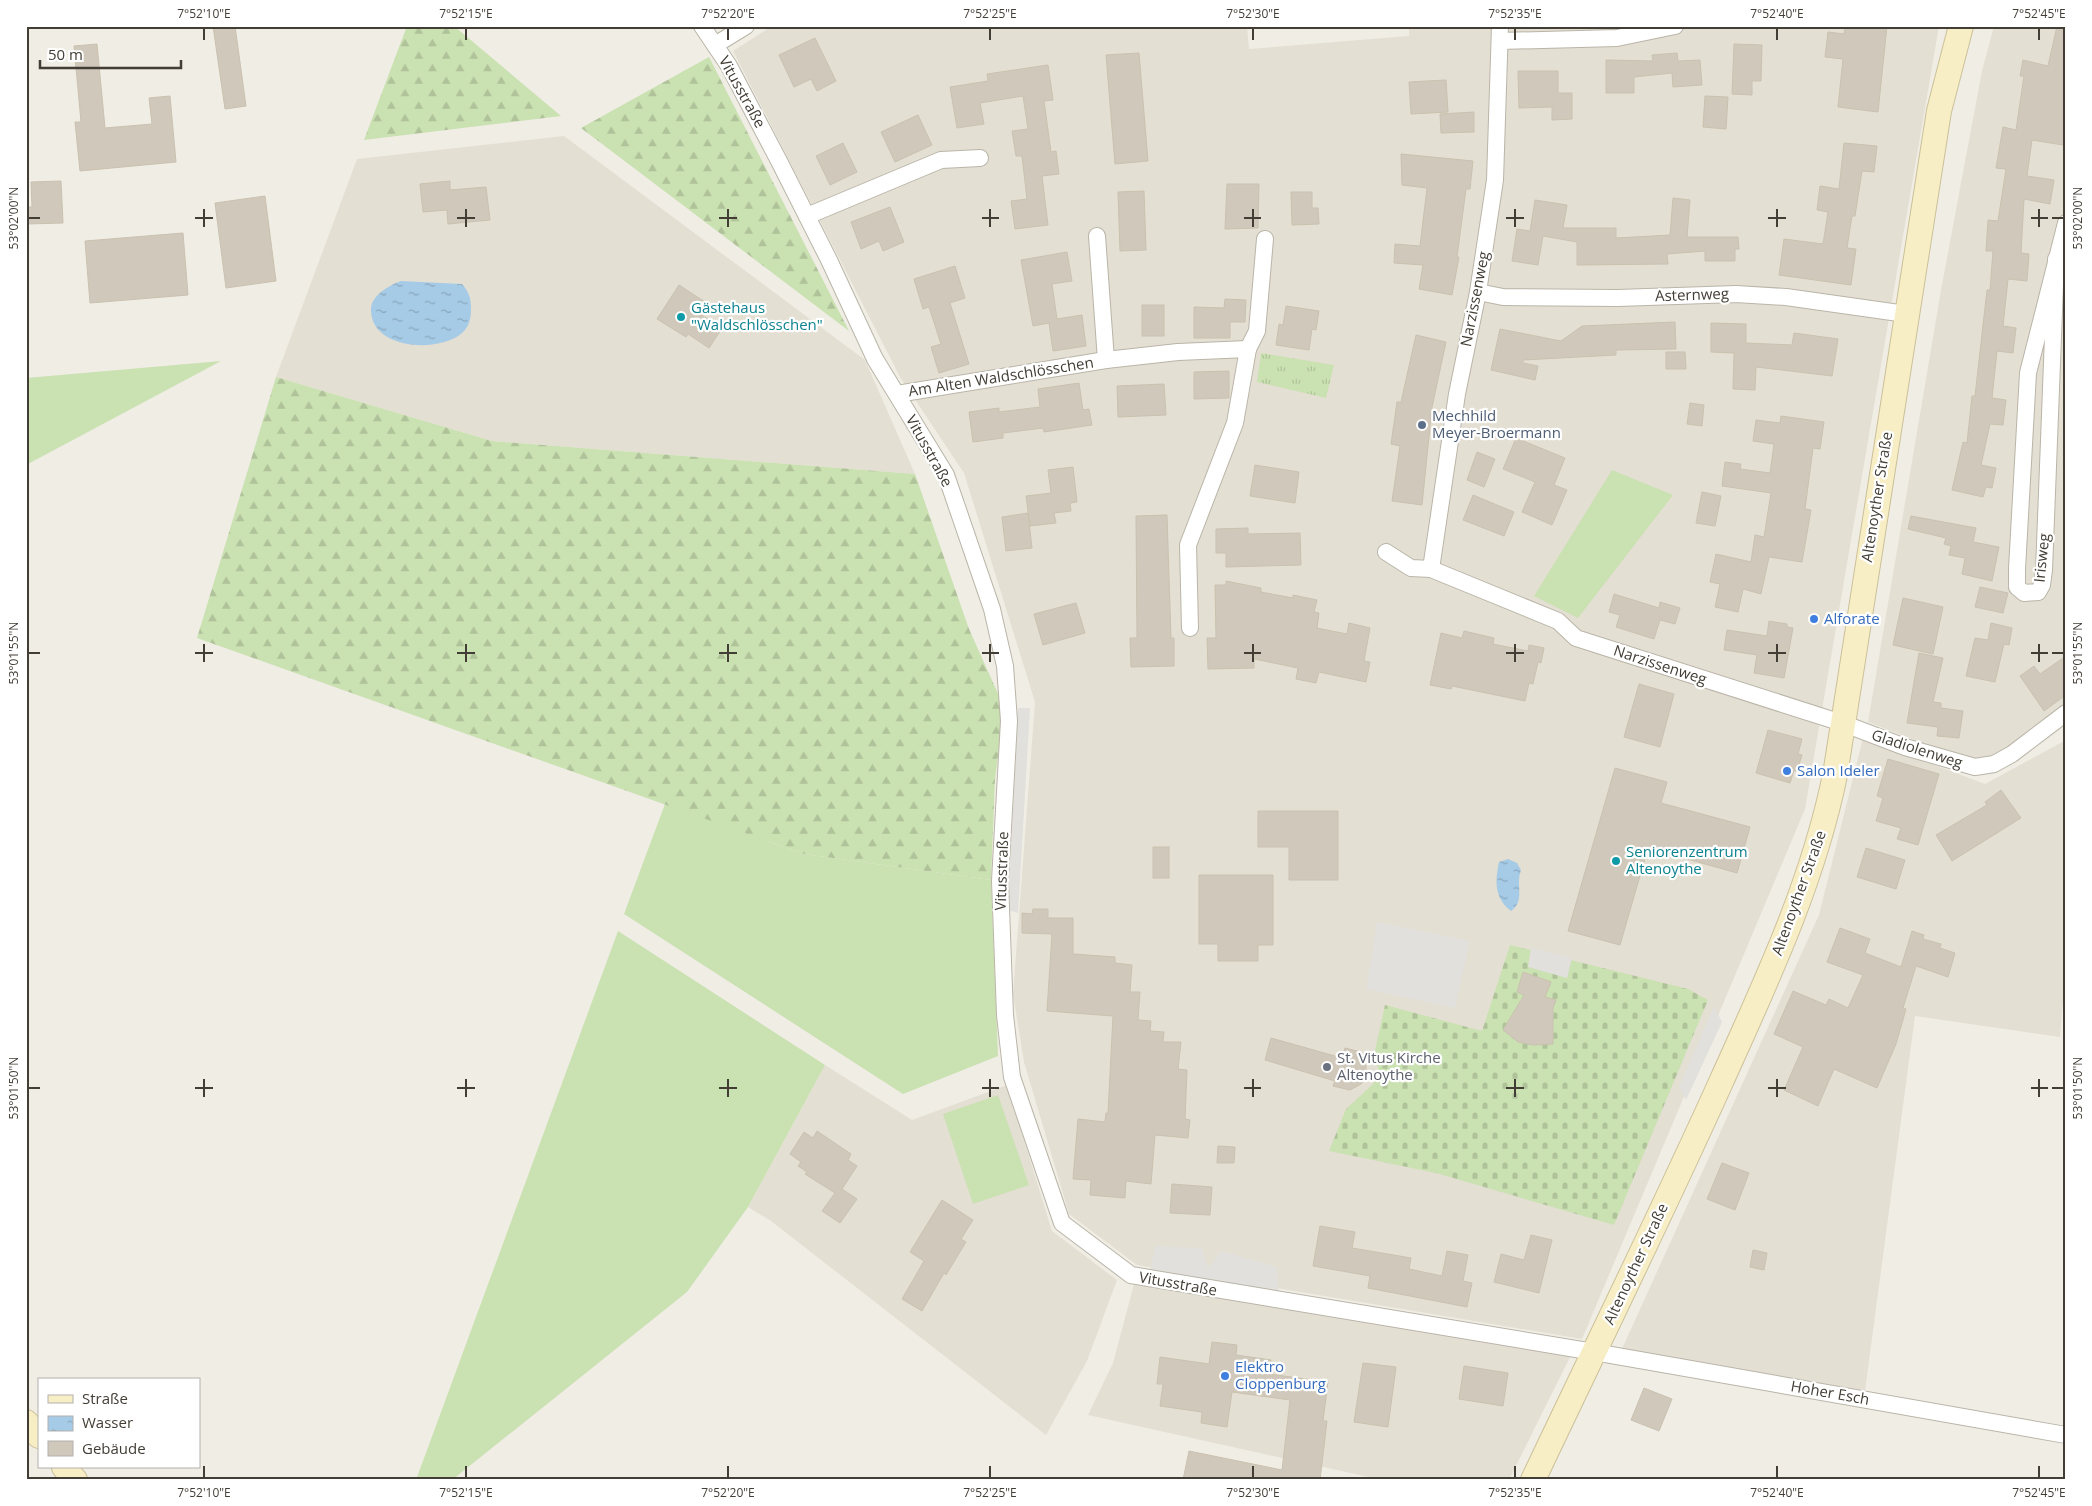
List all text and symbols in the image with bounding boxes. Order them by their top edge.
text: 7°52'10"E [177,5,231,22]
text: 7°52'15"E [439,5,493,22]
text: 7°52'20"E [701,5,755,22]
text: 7°52'25"E [963,5,1017,22]
text: 7°52'30"E [1226,5,1280,22]
text: 7°52'35"E [1488,5,1542,22]
text: 7°52'40"E [1750,5,1804,22]
text: 7°52'45"E [2012,5,2066,22]
scale bar [40,38,181,70]
text: 50 m [48,44,83,64]
street label: Vitusstraße [715,52,771,131]
text: 53°02'00"N [5,187,22,249]
text: 53°02'00"N [2069,187,2086,249]
street label: Narzissenweg [1455,249,1493,348]
street label: Asternweg [1655,283,1729,305]
place label: Gästehaus "Waldschlösschen" [691,297,823,334]
marker: Gästehaus "Waldschlösschen" [675,311,687,323]
street label: Am Alten Waldschlösschen [907,351,1095,401]
place label: Mechhild Meyer-Broermann [1432,405,1561,442]
street label: Vitusstraße [902,411,958,490]
marker: Mechhild Meyer-Broermann [1416,419,1428,431]
street label: Altenoyther Straße [1856,430,1896,563]
street label: Irisweg [2028,532,2054,584]
place label: Alforate [1824,608,1880,628]
marker: Alforate [1808,613,1820,625]
text: 53°01'55"N [5,622,22,684]
text: 53°01'55"N [2069,622,2086,684]
street label: Narzissenweg [1611,640,1709,688]
street label: Gladiolenweg [1869,724,1965,772]
place label: Salon Ideler [1797,760,1880,780]
marker: Salon Ideler [1781,765,1793,777]
street label: Altenoyther Straße [1766,827,1830,958]
street label: Vitusstraße [990,831,1012,911]
place label: Seniorenzentrum Altenoythe [1626,841,1748,878]
marker: Seniorenzentrum Altenoythe [1610,855,1622,867]
place label: St. Vitus Kirche Altenoythe [1337,1047,1441,1084]
text: 53°01'50"N [5,1057,22,1119]
text: 53°01'50"N [2069,1057,2086,1119]
marker: St. Vitus Kirche Altenoythe [1321,1061,1333,1073]
street label: Altenoyther Straße [1598,1200,1672,1327]
street label: Vitusstraße [1137,1266,1219,1300]
place label: Elektro Cloppenburg [1235,1356,1326,1393]
marker: Elektro Cloppenburg [1219,1370,1231,1382]
street label: Hoher Esch [1789,1375,1871,1409]
legend [38,1378,200,1468]
text: Straße [82,1388,128,1408]
text: Wasser [82,1412,133,1432]
text: Gebäude [82,1438,146,1458]
text: 7°52'10"E [177,1484,231,1501]
text: 7°52'15"E [439,1484,493,1501]
text: 7°52'20"E [701,1484,755,1501]
text: 7°52'25"E [963,1484,1017,1501]
text: 7°52'30"E [1226,1484,1280,1501]
text: 7°52'35"E [1488,1484,1542,1501]
text: 7°52'40"E [1750,1484,1804,1501]
text: 7°52'45"E [2012,1484,2066,1501]

